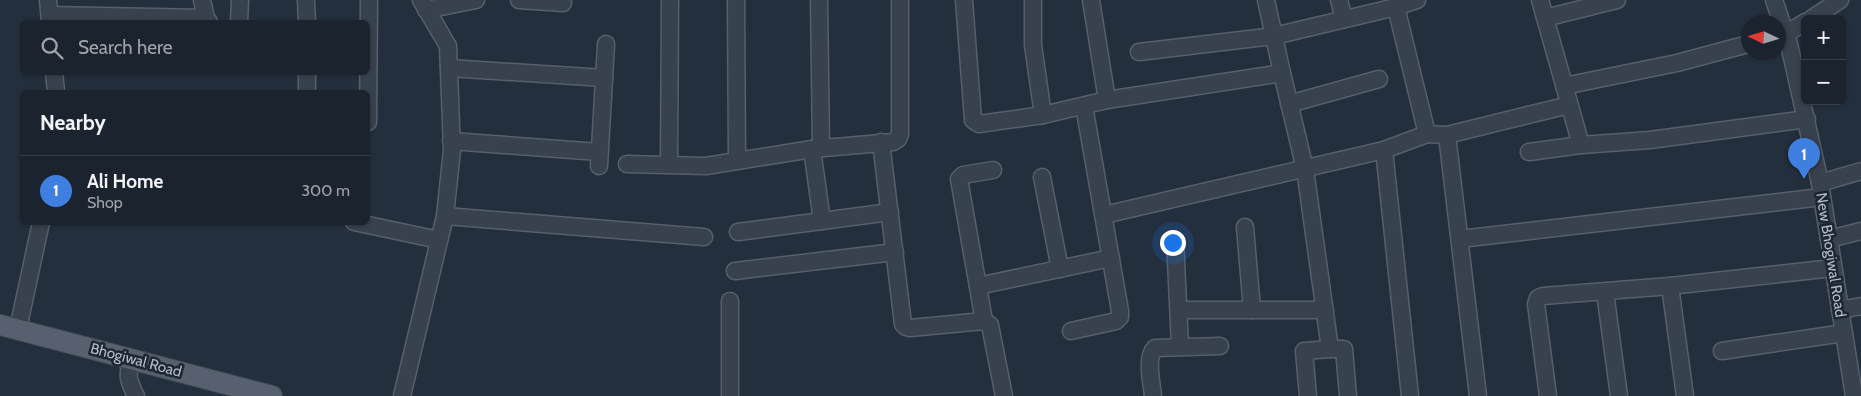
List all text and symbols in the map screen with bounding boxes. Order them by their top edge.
north arrow [1741,15,1786,60]
map controls [1801,15,1846,105]
button: + [1801,15,1846,60]
search box [20,20,370,75]
icon: search [38,34,66,62]
text: Search here [78,36,172,59]
button: − [1801,60,1846,105]
text: Nearby [40,110,106,135]
pin: 1 [1788,138,1820,179]
text: Ali Home [87,170,163,193]
text: 1 [53,181,59,200]
text: 300 m [301,181,350,200]
street label: New Bhogiwal Road [1812,191,1850,319]
text: Shop [87,193,123,212]
your location [1160,230,1186,256]
street label: Bhogiwal Road [88,339,184,381]

